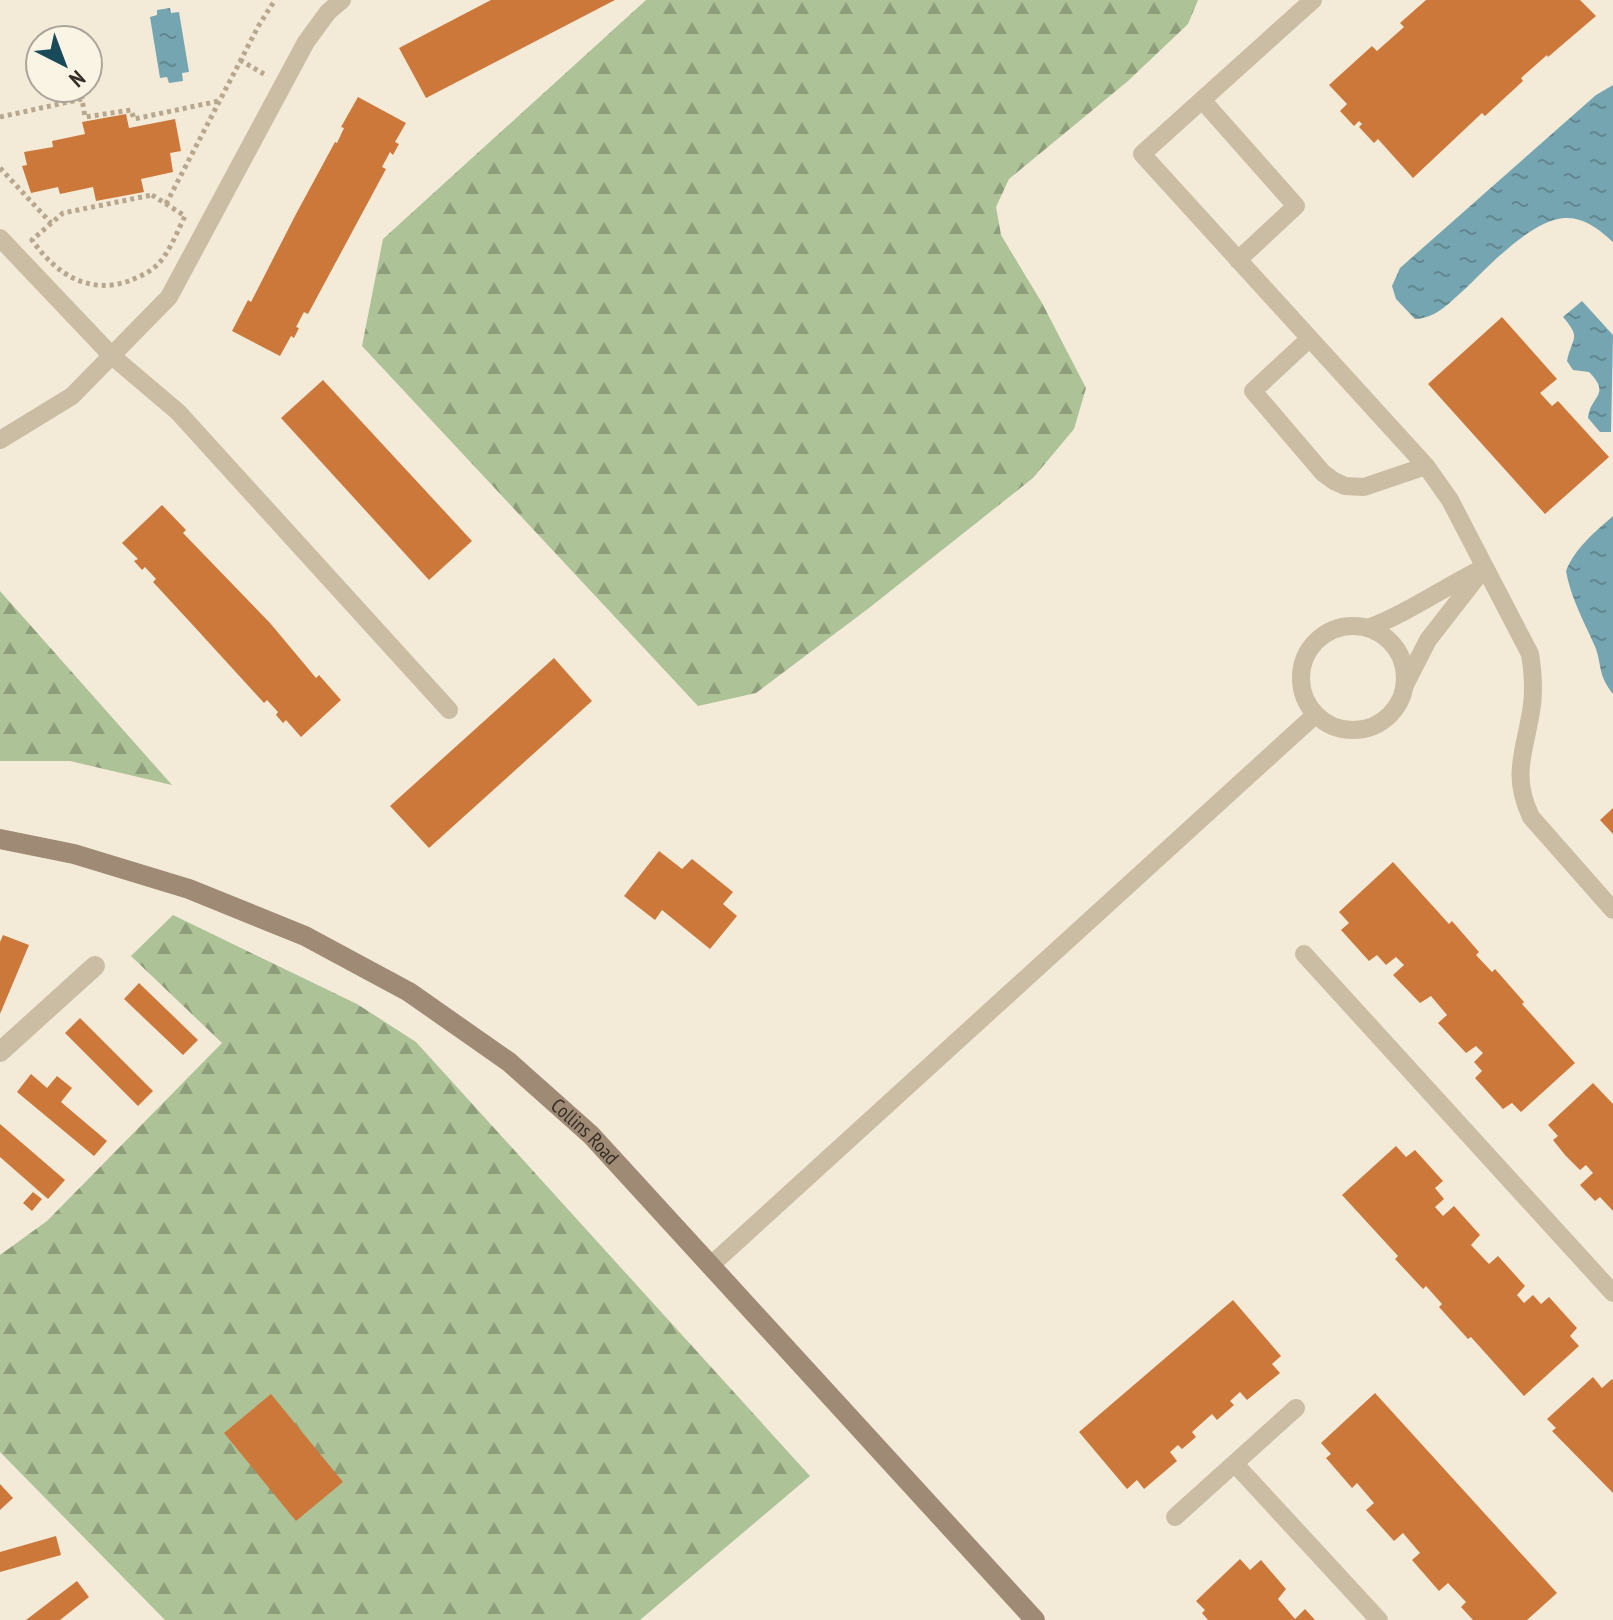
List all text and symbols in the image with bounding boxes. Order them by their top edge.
north arrow [24,24,104,104]
text: N [64,64,91,93]
street label: Collins Road [546,1093,625,1170]

